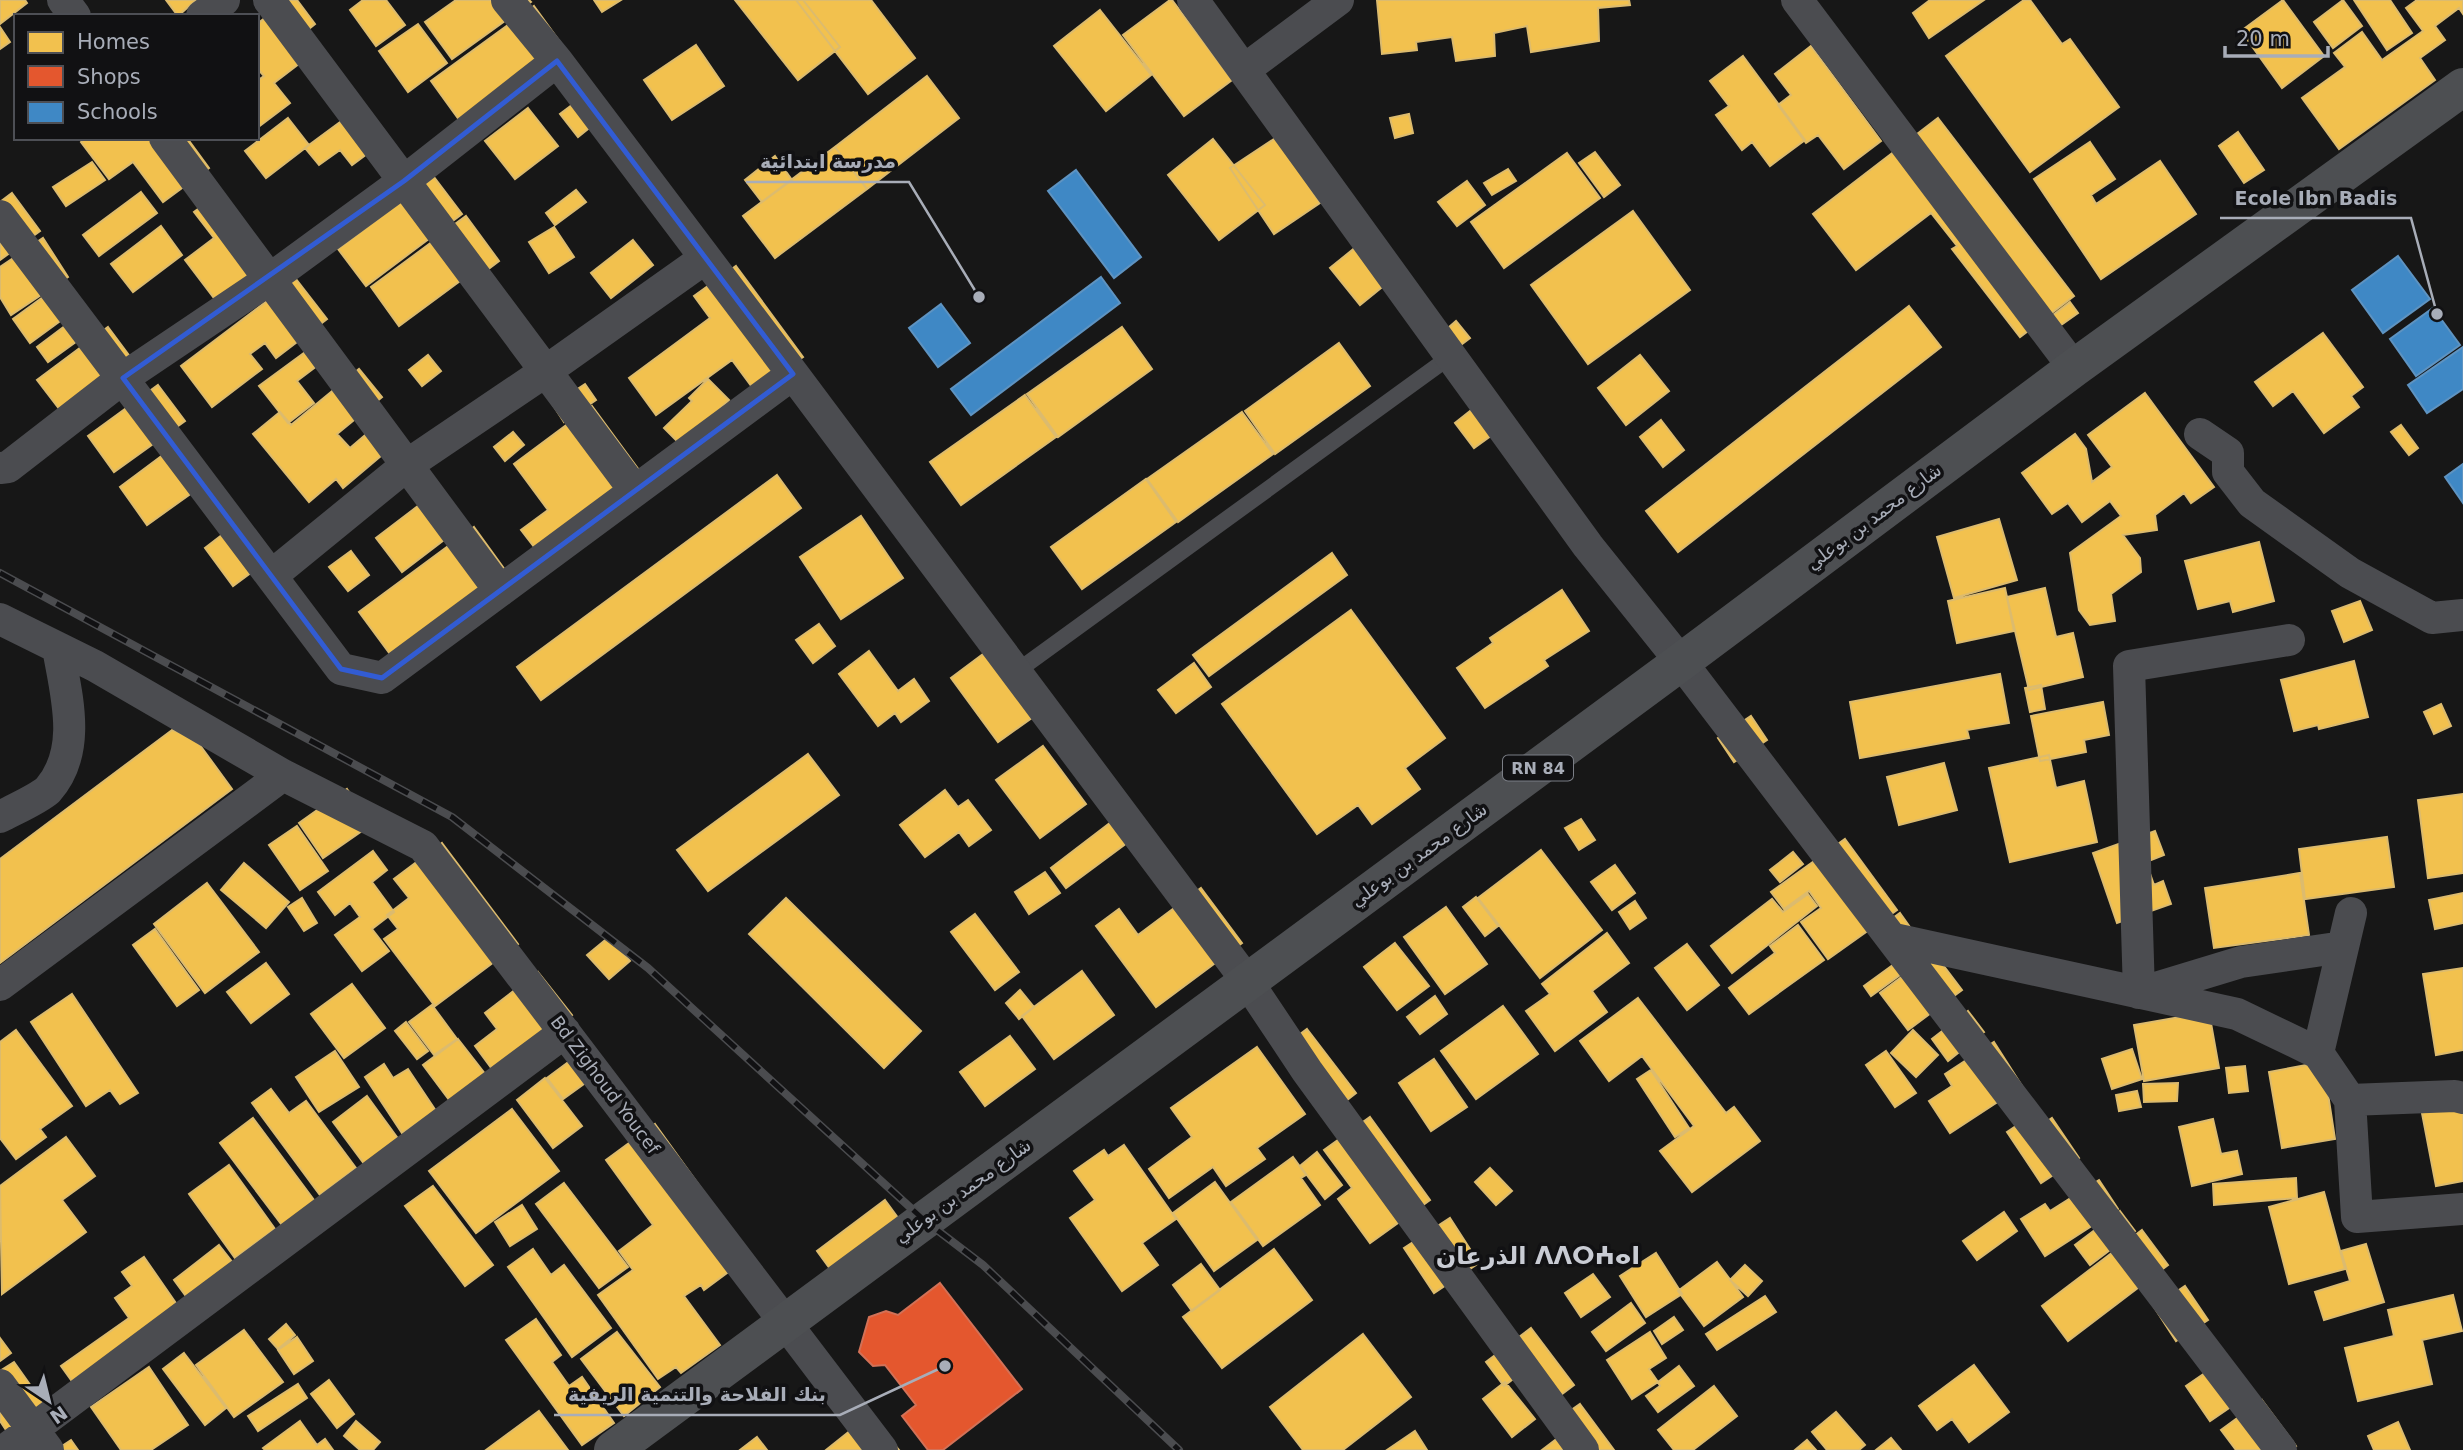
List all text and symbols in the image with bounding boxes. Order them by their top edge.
legend [14,14,259,140]
scale bar [2225,14,2328,58]
text: 20 m [2236,27,2290,51]
text: Homes [77,30,150,54]
text: Shops [77,65,141,89]
text: Schools [77,100,158,124]
callout: مدرسة ابتدائية [746,142,909,182]
text: مدرسة ابتدائية [760,150,896,173]
callout: Ecole Ibn Badis [2220,178,2411,218]
text: Ecole Ibn Badis [2235,187,2397,209]
street label: شارع محمد بن بوعلي [1802,459,1946,575]
road number: RN 84 [1503,755,1573,780]
street label: شارع محمد بن بوعلي [1347,798,1491,912]
street label: Bd Zighoud Youcef [547,1011,665,1158]
street label: شارع محمد بن بوعلي [891,1134,1035,1248]
district label: الذرعان ⴷⴷⵔⵄⴰⵏ [1436,1242,1640,1270]
north arrow [14,1366,84,1436]
callout: بنك الفلاحة والتنمية الريفية [554,1375,840,1415]
text: بنك الفلاحة والتنمية الريفية [568,1383,826,1406]
text: N [46,1401,72,1428]

